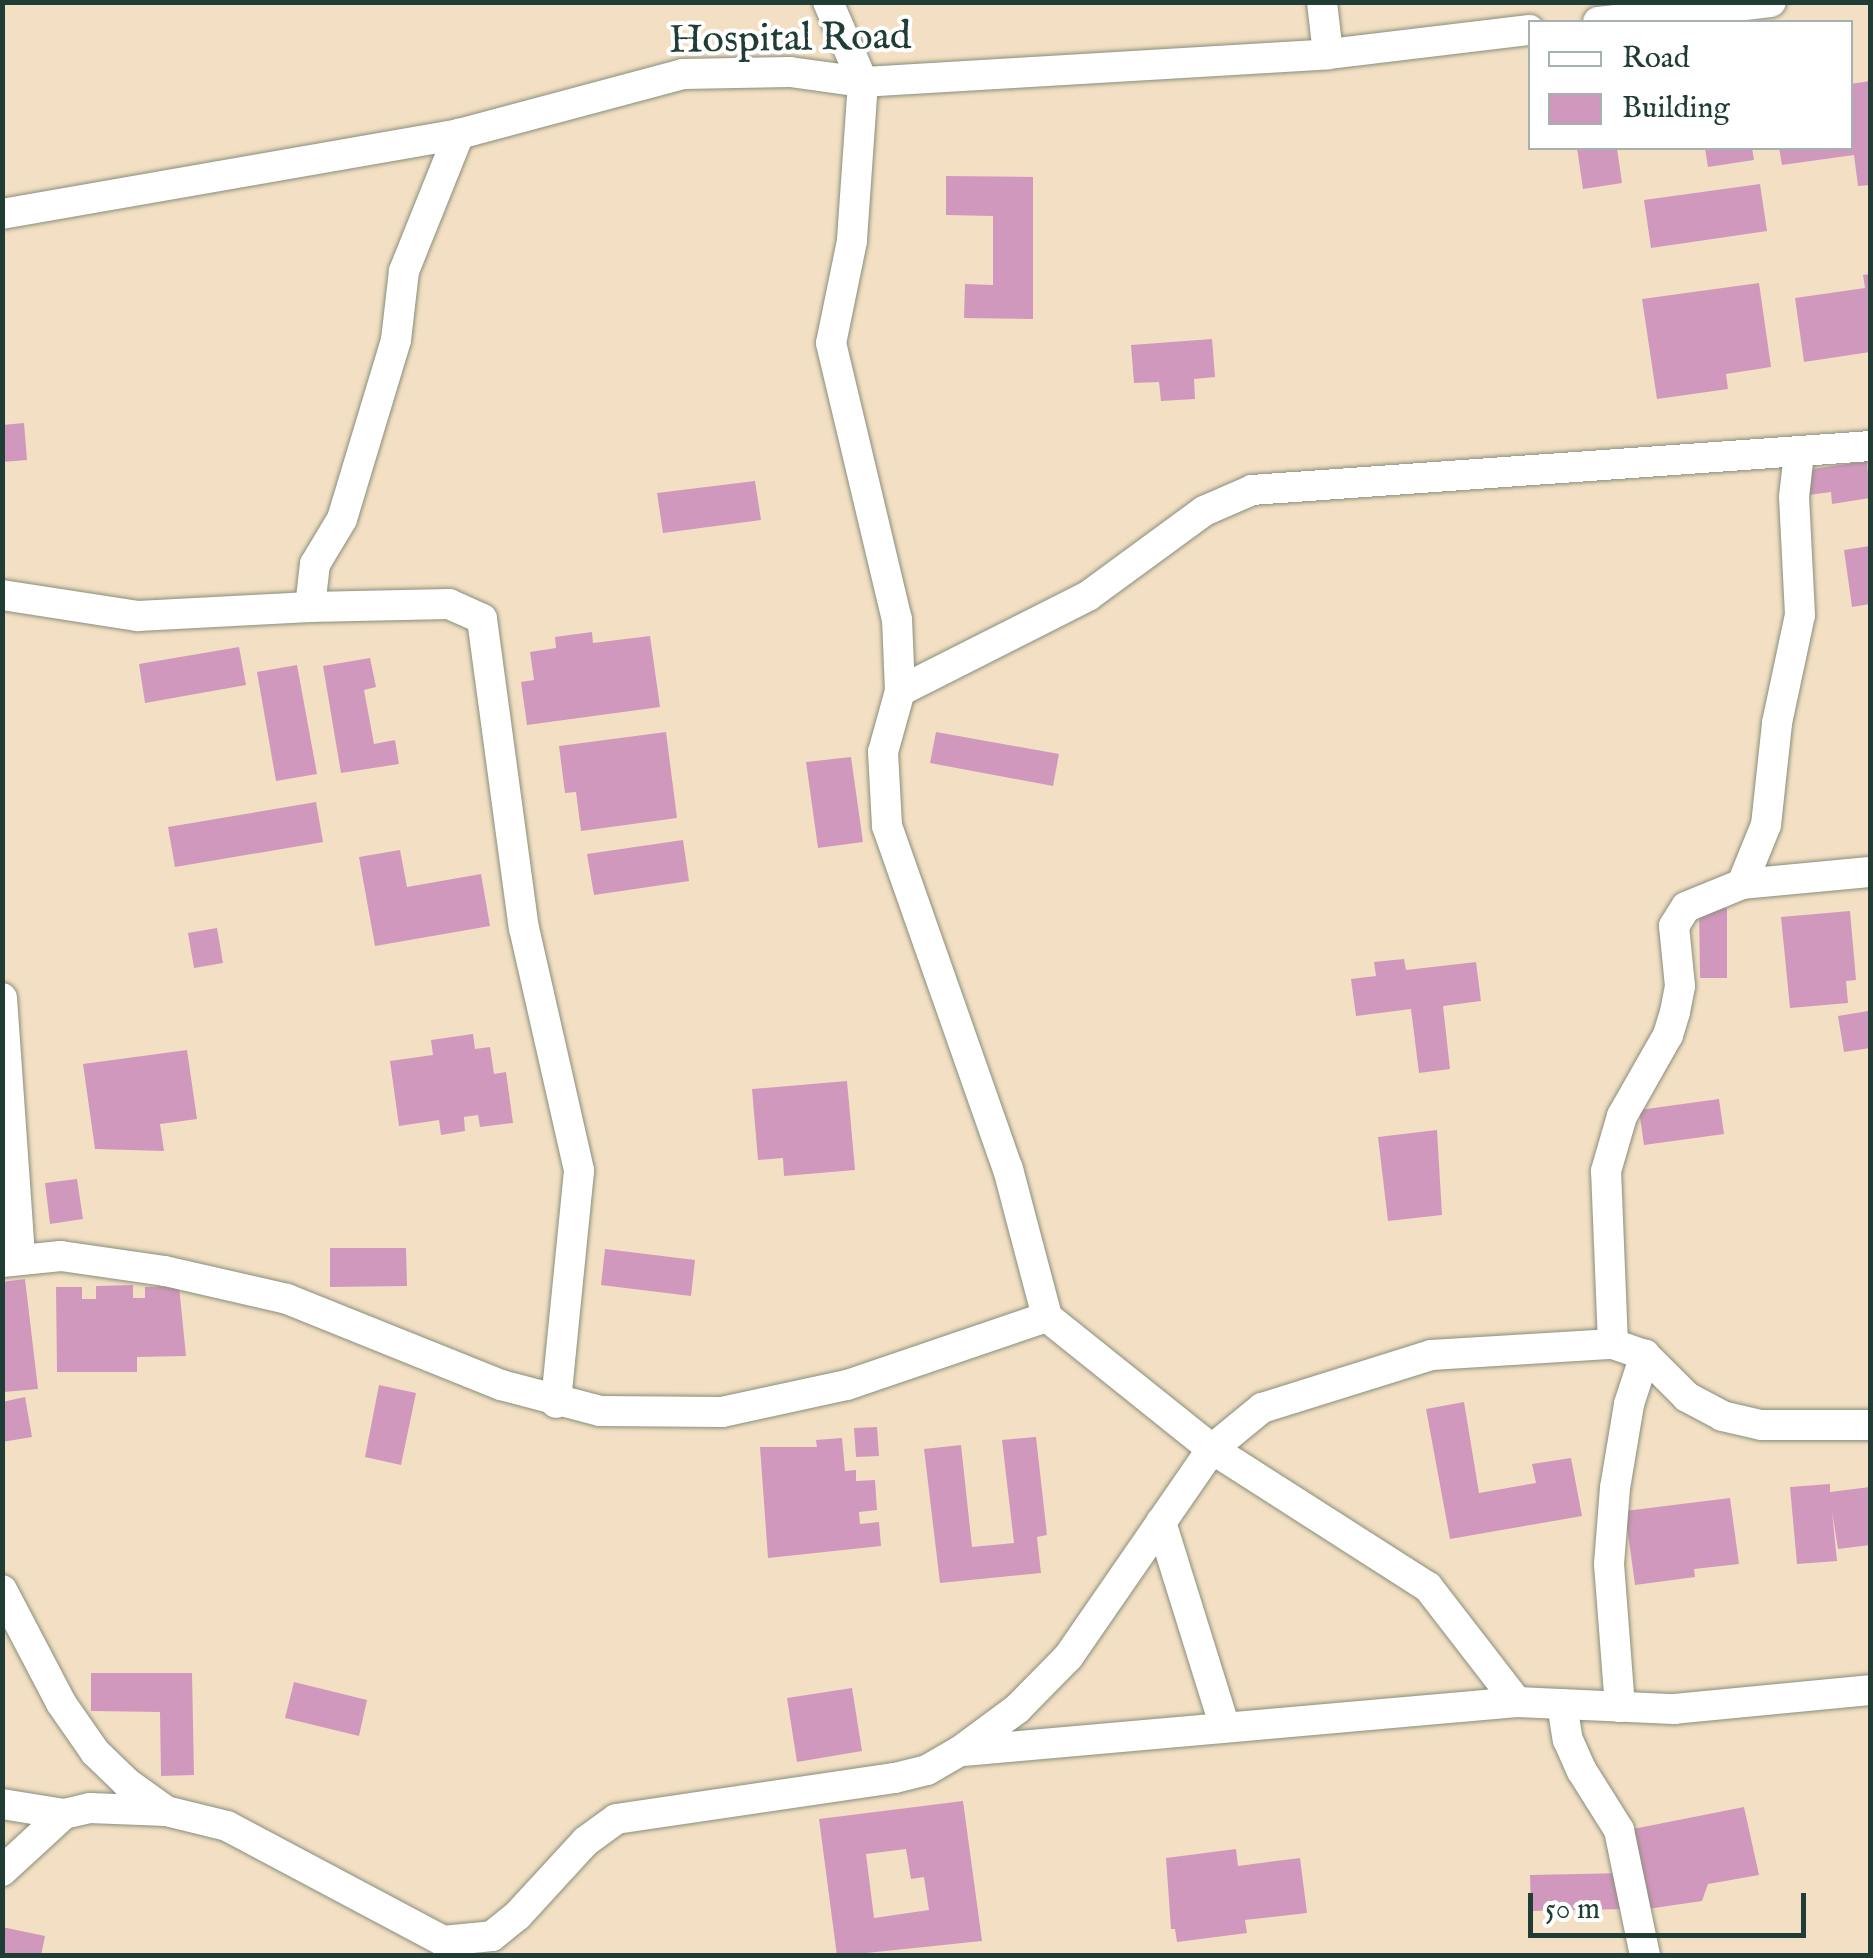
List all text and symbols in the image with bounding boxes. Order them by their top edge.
street label: Hospital Road [668,14,912,66]
legend [1528,20,1853,150]
text: Road [1622,40,1690,78]
text: Building [1622,90,1730,128]
scale bar [1533,1873,1810,1935]
text: 50 m [1545,1891,1600,1929]

